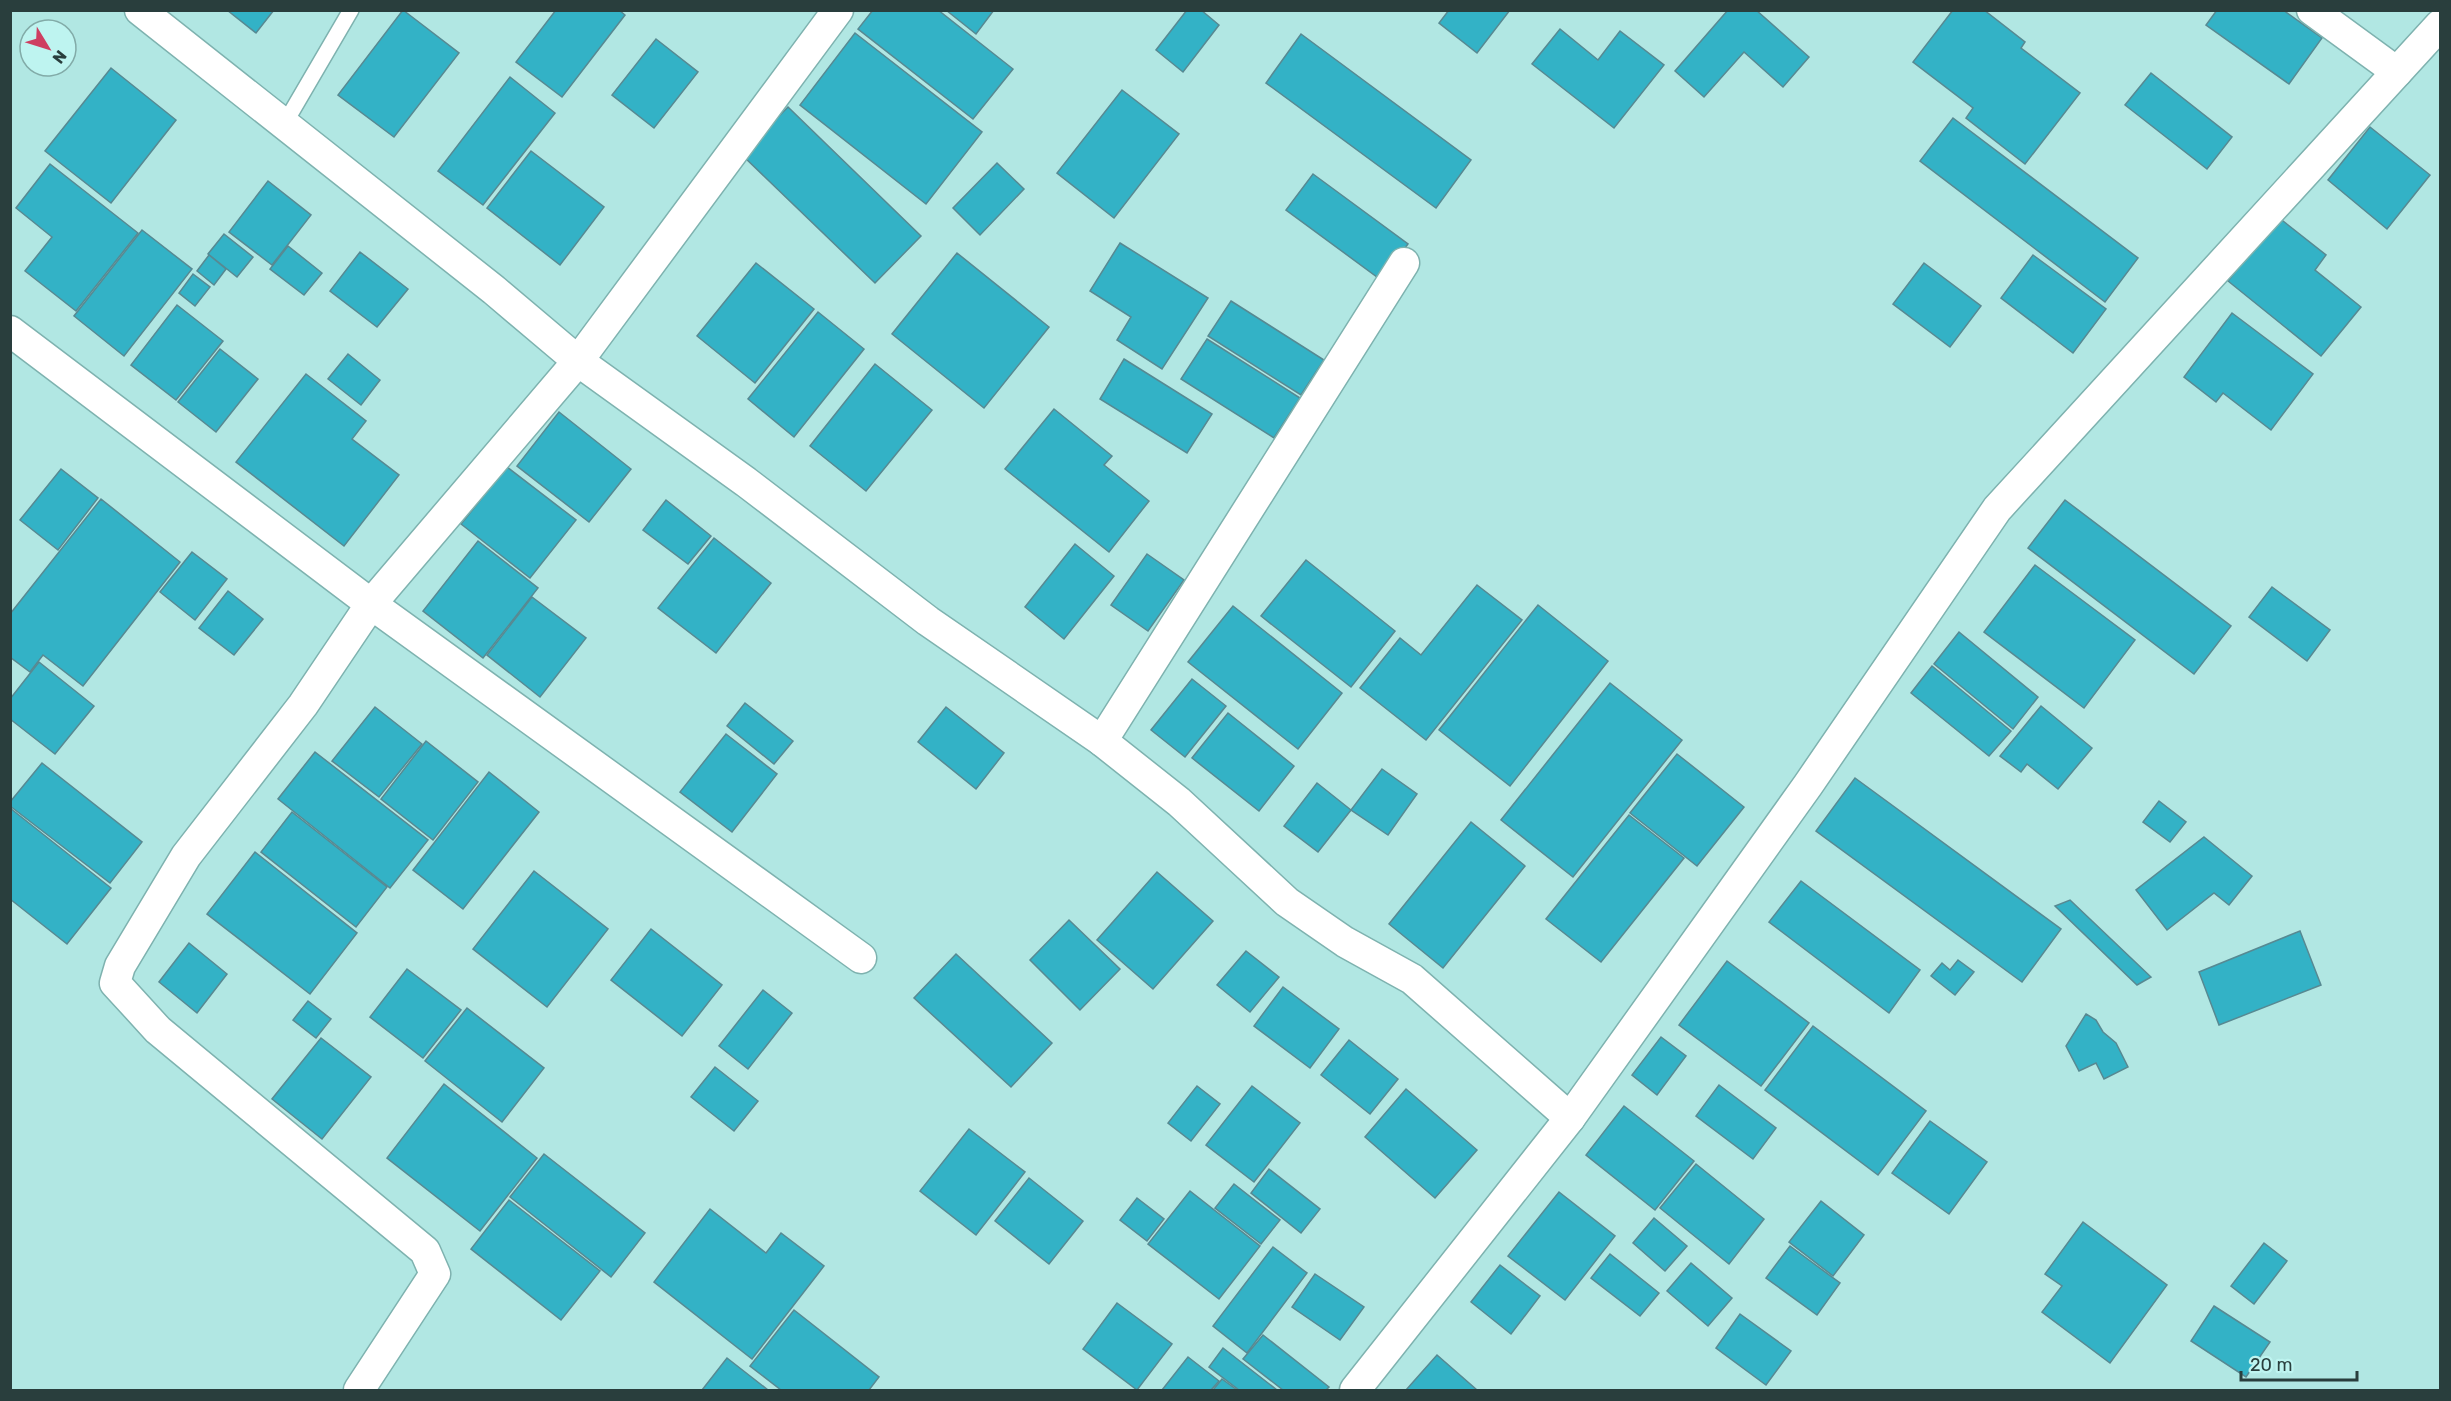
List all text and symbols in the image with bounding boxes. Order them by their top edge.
north arrow [18,18,78,78]
text: N [48,47,70,67]
scale bar [2241,1344,2356,1382]
text: 20 m [2250,1354,2292,1376]

